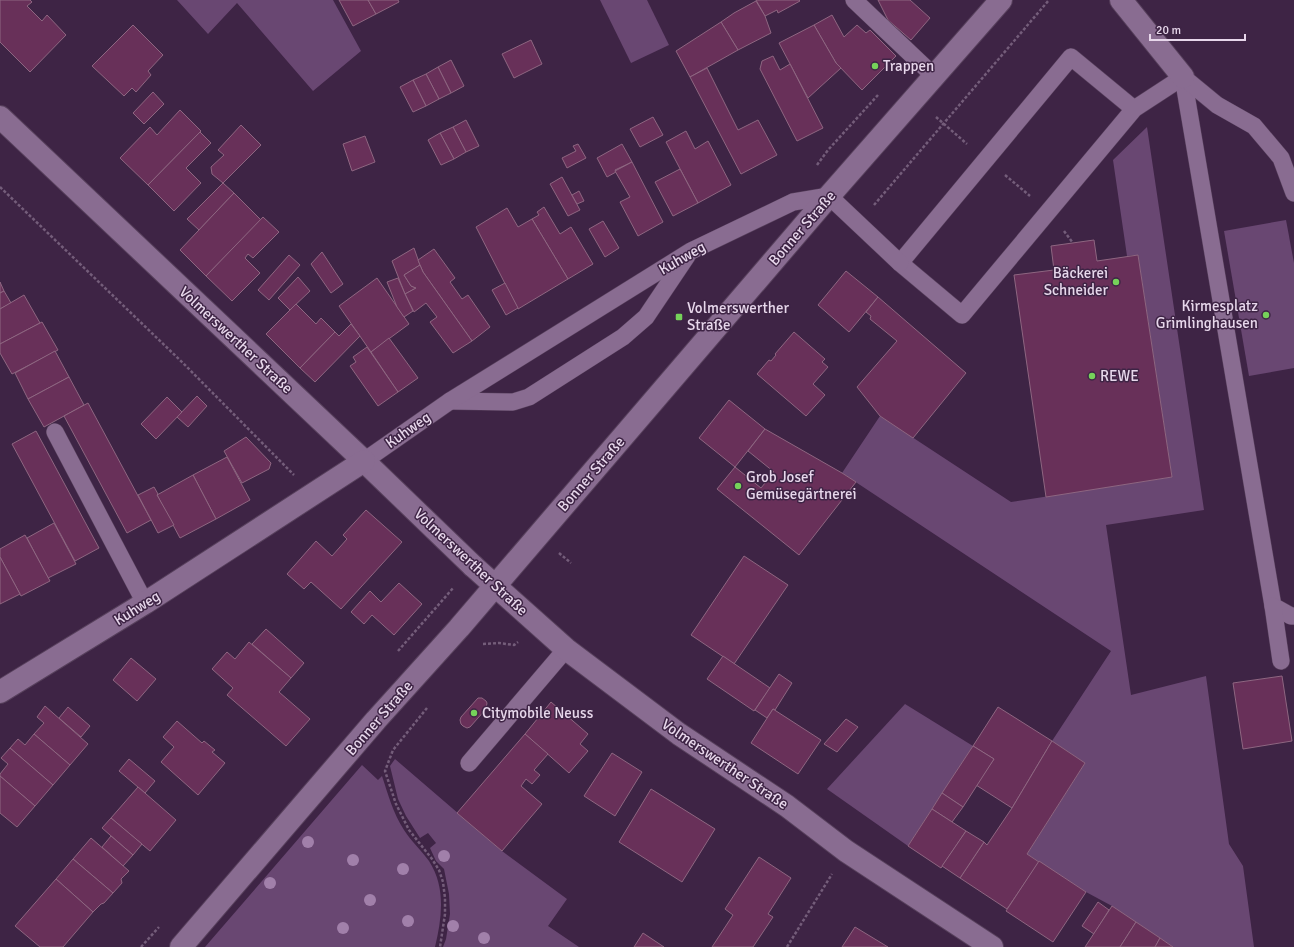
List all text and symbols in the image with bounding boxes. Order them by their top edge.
scale bar [1150,16,1245,42]
text: 20 m [1156,23,1181,38]
place label: Trappen [883,57,934,75]
marker: Trappen [870,61,880,71]
street label: Bonner Straße [765,187,839,269]
street label: Kuhweg [655,237,709,279]
place label: Bäckerei Schneider [1044,264,1108,299]
marker: Bäckerei Schneider [1111,277,1121,287]
street label: Volmerswerther Straße [175,283,297,397]
place label: Kirmesplatz Grimlinghausen [1156,297,1258,332]
place label: Volmerswerther Straße [687,299,790,334]
marker: Kirmesplatz Grimlinghausen [1261,310,1271,320]
marker: Volmerswerther Straße [674,312,684,322]
place label: REWE [1100,367,1139,385]
marker: REWE [1087,371,1097,381]
street label: Kuhweg [382,408,434,452]
street label: Bonner Straße [554,433,628,515]
place label: Grob Josef Gemüsegärtnerei [746,468,856,503]
marker: Grob Josef Gemüsegärtnerei [733,481,743,491]
street label: Volmerswerther Straße [410,505,532,619]
street label: Kuhweg [111,587,163,629]
street label: Bonner Straße [342,677,416,759]
place label: Citymobile Neuss [482,704,594,722]
marker: Citymobile Neuss [469,708,479,718]
street label: Volmerswerther Straße [658,715,792,813]

